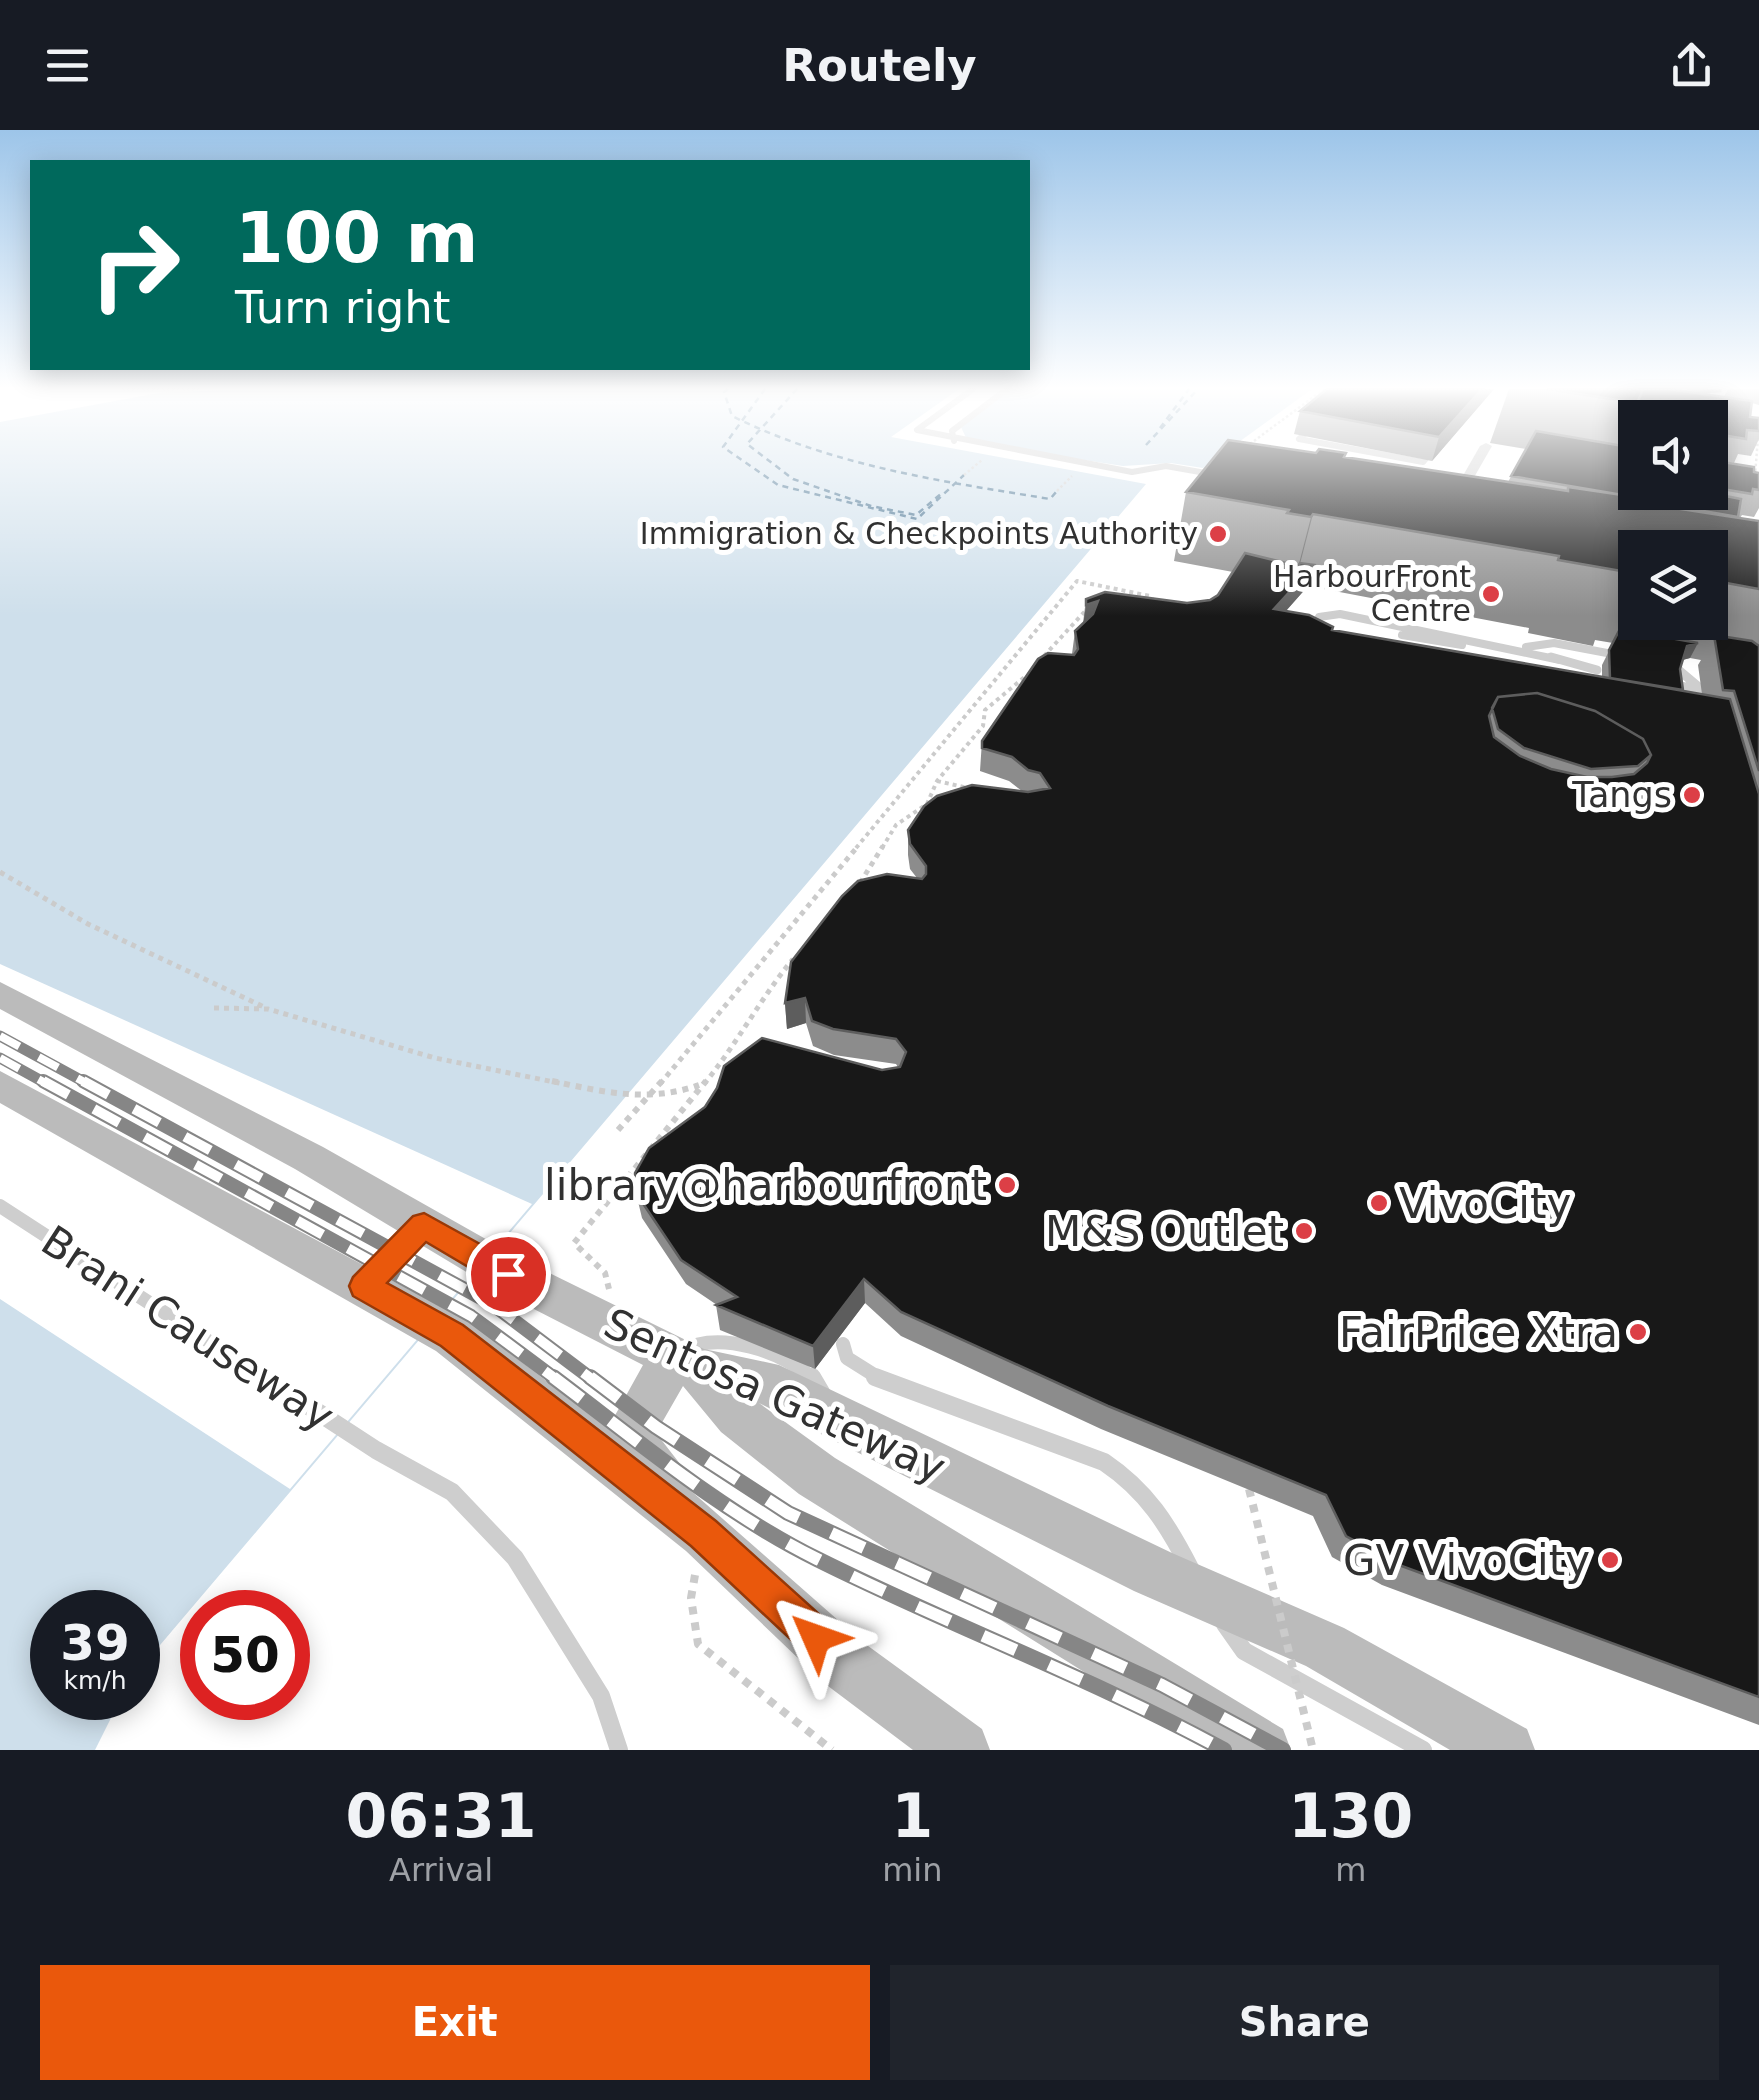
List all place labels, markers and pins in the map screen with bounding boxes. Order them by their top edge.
place label: Immigration & Checkpoints Authority [640,516,1198,551]
marker: Immigration & Checkpoints Authority [1207,523,1229,545]
place label: HarbourFront Centre [1273,559,1471,628]
marker: HarbourFront Centre [1480,583,1502,605]
place label: Tangs [1571,775,1672,815]
marker: Tangs [1681,784,1703,806]
place label: library@harbourfront [544,1161,987,1210]
marker: library@harbourfront [996,1174,1018,1196]
place label: VivoCity [1399,1179,1571,1228]
marker: VivoCity [1368,1192,1390,1214]
place label: M&S Outlet [1045,1207,1284,1256]
marker: M&S Outlet [1293,1220,1315,1242]
pin [466,1232,551,1317]
place label: FairPrice Xtra [1339,1308,1618,1357]
marker: FairPrice Xtra [1627,1321,1649,1343]
place label: GV VivoCity [1343,1536,1590,1585]
marker: GV VivoCity [1599,1549,1621,1571]

